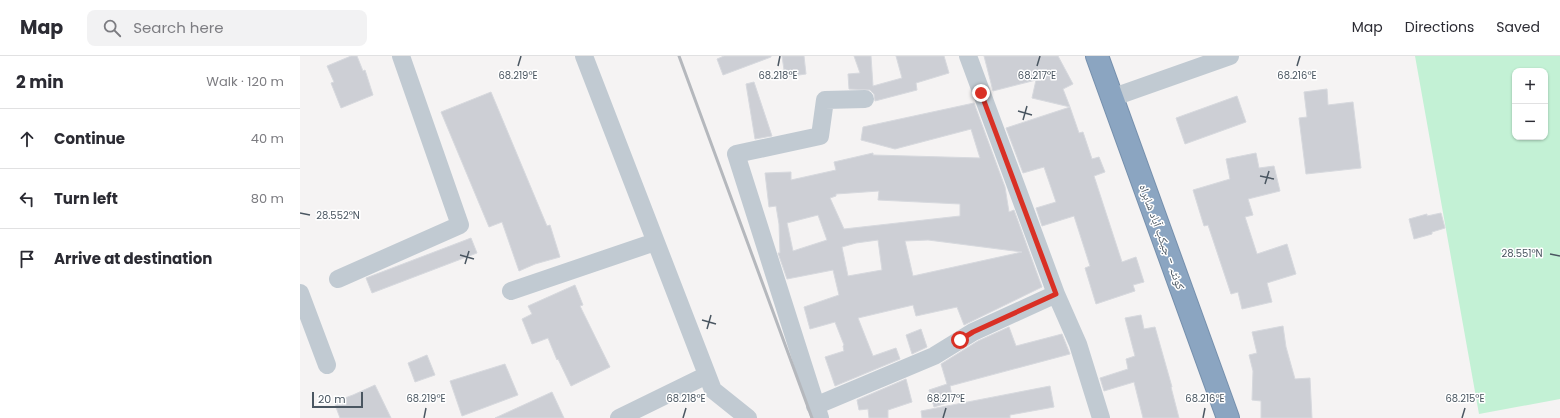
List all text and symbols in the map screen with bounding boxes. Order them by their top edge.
search box [87,10,367,46]
text: Map [20,14,63,41]
icon: search [101,17,123,39]
text: Search here [133,17,224,38]
text: Map [1352,17,1383,37]
text: Directions [1405,17,1474,37]
text: Saved [1496,17,1540,37]
text: 68.219°E [498,68,538,83]
text: 68.218°E [758,68,798,83]
text: 68.217°E [1018,68,1056,83]
text: 68.216°E [1277,68,1317,83]
map controls [1512,68,1548,140]
button: + [1512,68,1548,104]
text: 2 min [16,70,64,94]
text: Walk · 120 m [206,72,284,91]
route end [972,84,990,102]
button: − [1512,104,1548,140]
icon: ahead [16,128,38,150]
text: Continue [54,128,125,149]
text: 40 m [251,129,284,148]
street label: کوئٹہ - جیکب آباد شاہراہ [1135,182,1190,292]
icon: left [16,188,38,210]
text: Turn left [54,188,118,209]
text: 80 m [251,189,284,208]
text: 28.552°N [316,208,360,223]
text: 28.551°N [1501,246,1543,261]
icon: arrive [16,248,38,270]
text: Arrive at destination [54,248,212,269]
route start [951,331,969,349]
scale bar [312,390,363,409]
text: 20 m [318,391,346,407]
text: 68.219°E [406,391,446,406]
text: 68.218°E [666,391,706,406]
text: 68.217°E [927,391,965,406]
text: 68.216°E [1185,391,1225,406]
text: 68.215°E [1445,391,1485,406]

